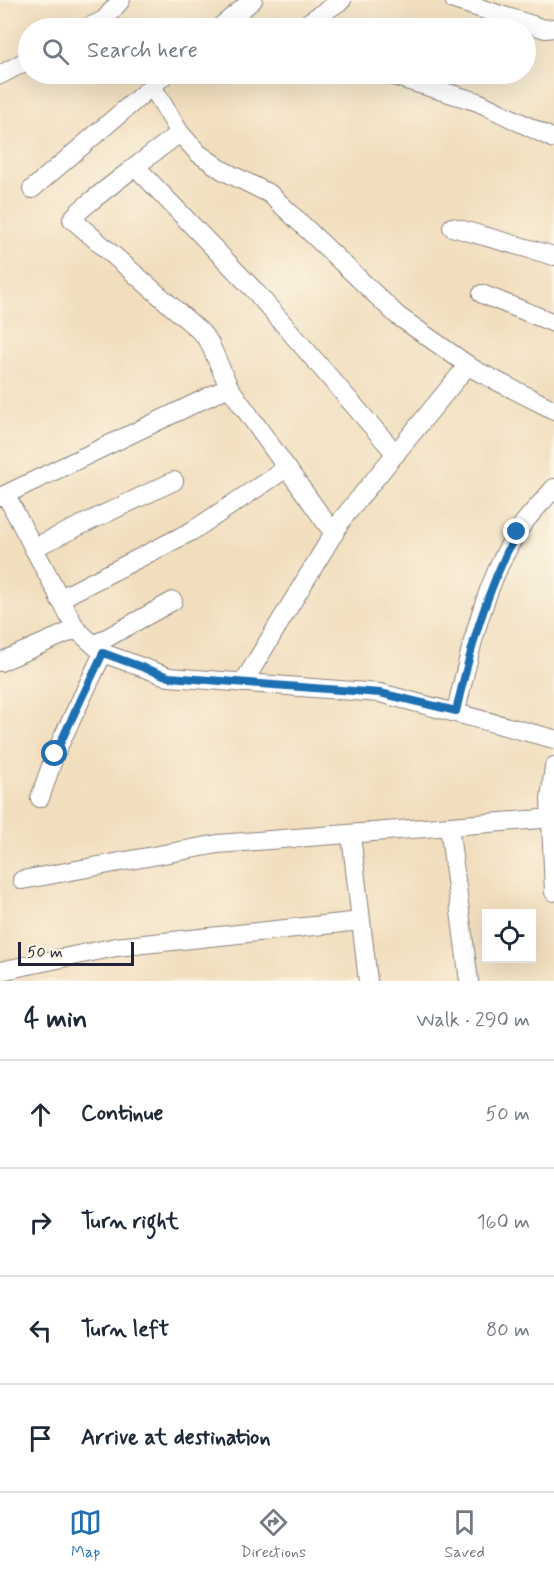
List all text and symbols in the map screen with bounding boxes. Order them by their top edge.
search box [18,18,536,84]
icon: search [39,35,72,68]
text: Search here [87,37,198,65]
route end [503,518,529,544]
route start [41,740,67,766]
map controls [482,909,536,963]
button: locate [482,909,536,963]
scale bar [18,939,134,966]
text: 50 m [27,942,63,963]
text: 4 min [24,1003,87,1037]
text: Walk · 290 m [416,1007,530,1034]
icon: ahead [24,1098,57,1131]
text: Continue [81,1100,163,1128]
text: 50 m [485,1101,530,1128]
icon: right [24,1206,57,1239]
text: Turn right [81,1208,179,1236]
text: 160 m [477,1209,530,1236]
icon: left [24,1314,57,1347]
text: Turn left [81,1316,169,1344]
text: 80 m [486,1317,530,1344]
icon: arrive [24,1422,57,1455]
text: Arrive at destination [81,1424,271,1452]
tab: Map [69,1506,102,1563]
tab: Directions [240,1506,306,1563]
tab: Saved [444,1506,485,1563]

